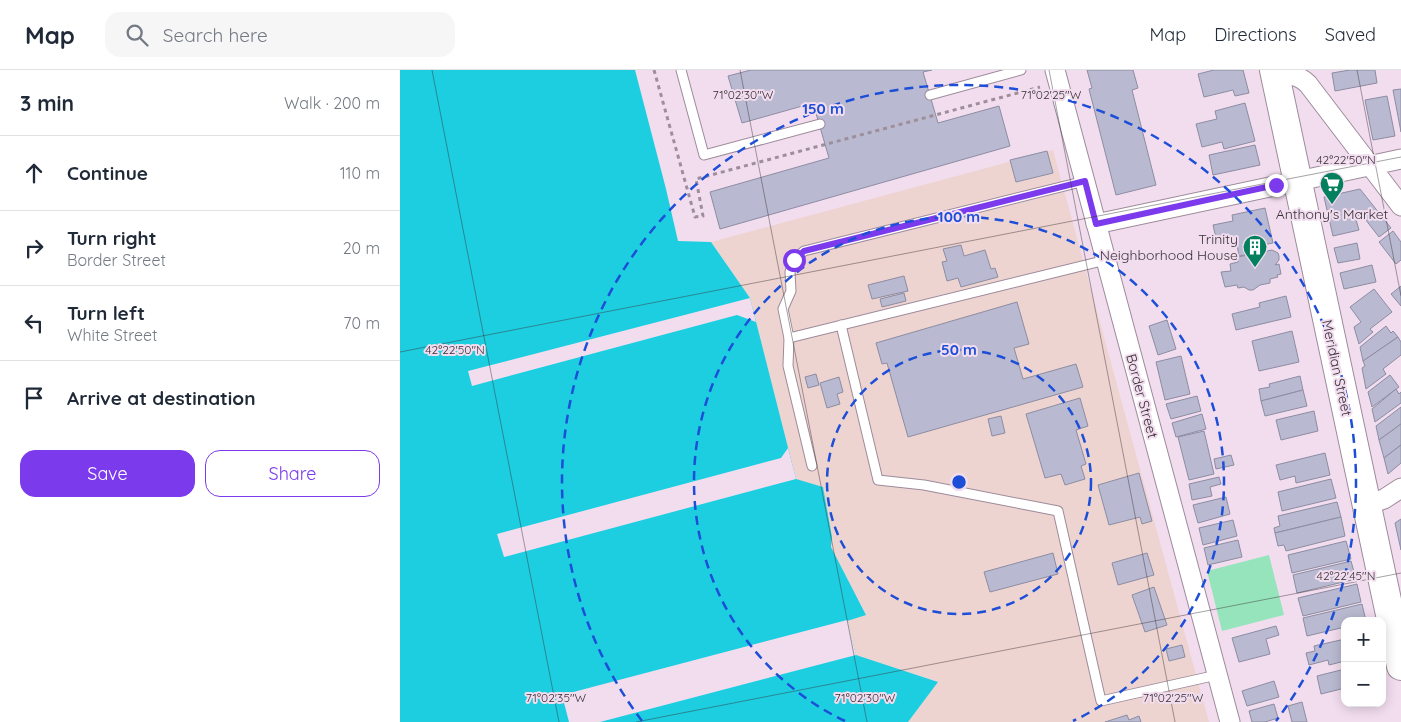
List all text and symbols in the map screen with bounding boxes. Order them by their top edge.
search box [105,12,455,57]
text: Map [25,20,75,50]
icon: search [123,21,151,49]
text: Search here [163,23,268,47]
text: Map [1149,23,1186,46]
text: Directions [1214,23,1297,46]
text: Saved [1325,23,1376,46]
text: 71°02'30"W [713,87,774,102]
text: 71°02'25"W [1021,87,1082,102]
text: 3 min [20,90,74,116]
text: Walk · 200 m [284,93,380,113]
text: 150 m [802,99,844,118]
text: 42°22'50"N [1316,152,1376,167]
icon: ahead [20,159,48,187]
text: Continue [67,161,148,185]
text: 110 m [340,163,380,183]
supermarket icon: Anthony's Market [1319,171,1345,205]
route end [1265,174,1288,197]
place label: Anthony's Market [1276,205,1389,223]
text: 100 m [938,207,980,226]
text: Turn right [67,226,156,250]
place label: Trinity Neighborhood House [1100,230,1238,264]
icon: right [20,234,48,262]
building icon: Trinity Neighborhood House [1242,234,1268,268]
text: 20 m [343,238,380,258]
route start [783,249,806,272]
text: Border Street [67,250,166,270]
text: Turn left [67,301,145,325]
icon: left [20,309,48,337]
text: 70 m [343,313,380,333]
street label: Meridian Street [1318,318,1356,418]
text: White Street [67,325,157,345]
text: 50 m [941,340,977,359]
text: 42°22'50"N [425,342,485,357]
street label: Border Street [1122,352,1162,440]
icon: arrive [20,384,48,412]
text: Arrive at destination [67,386,256,410]
button: Save [20,450,195,497]
button: Share [205,450,380,497]
centre of rings [950,473,968,491]
text: 42°22'45"N [1317,568,1375,583]
map controls [1341,617,1386,707]
button: + [1341,617,1386,662]
button: − [1341,662,1386,707]
text: 71°02'35"W [526,690,587,705]
text: 71°02'30"W [835,690,896,705]
text: 71°02'25"W [1143,690,1204,705]

